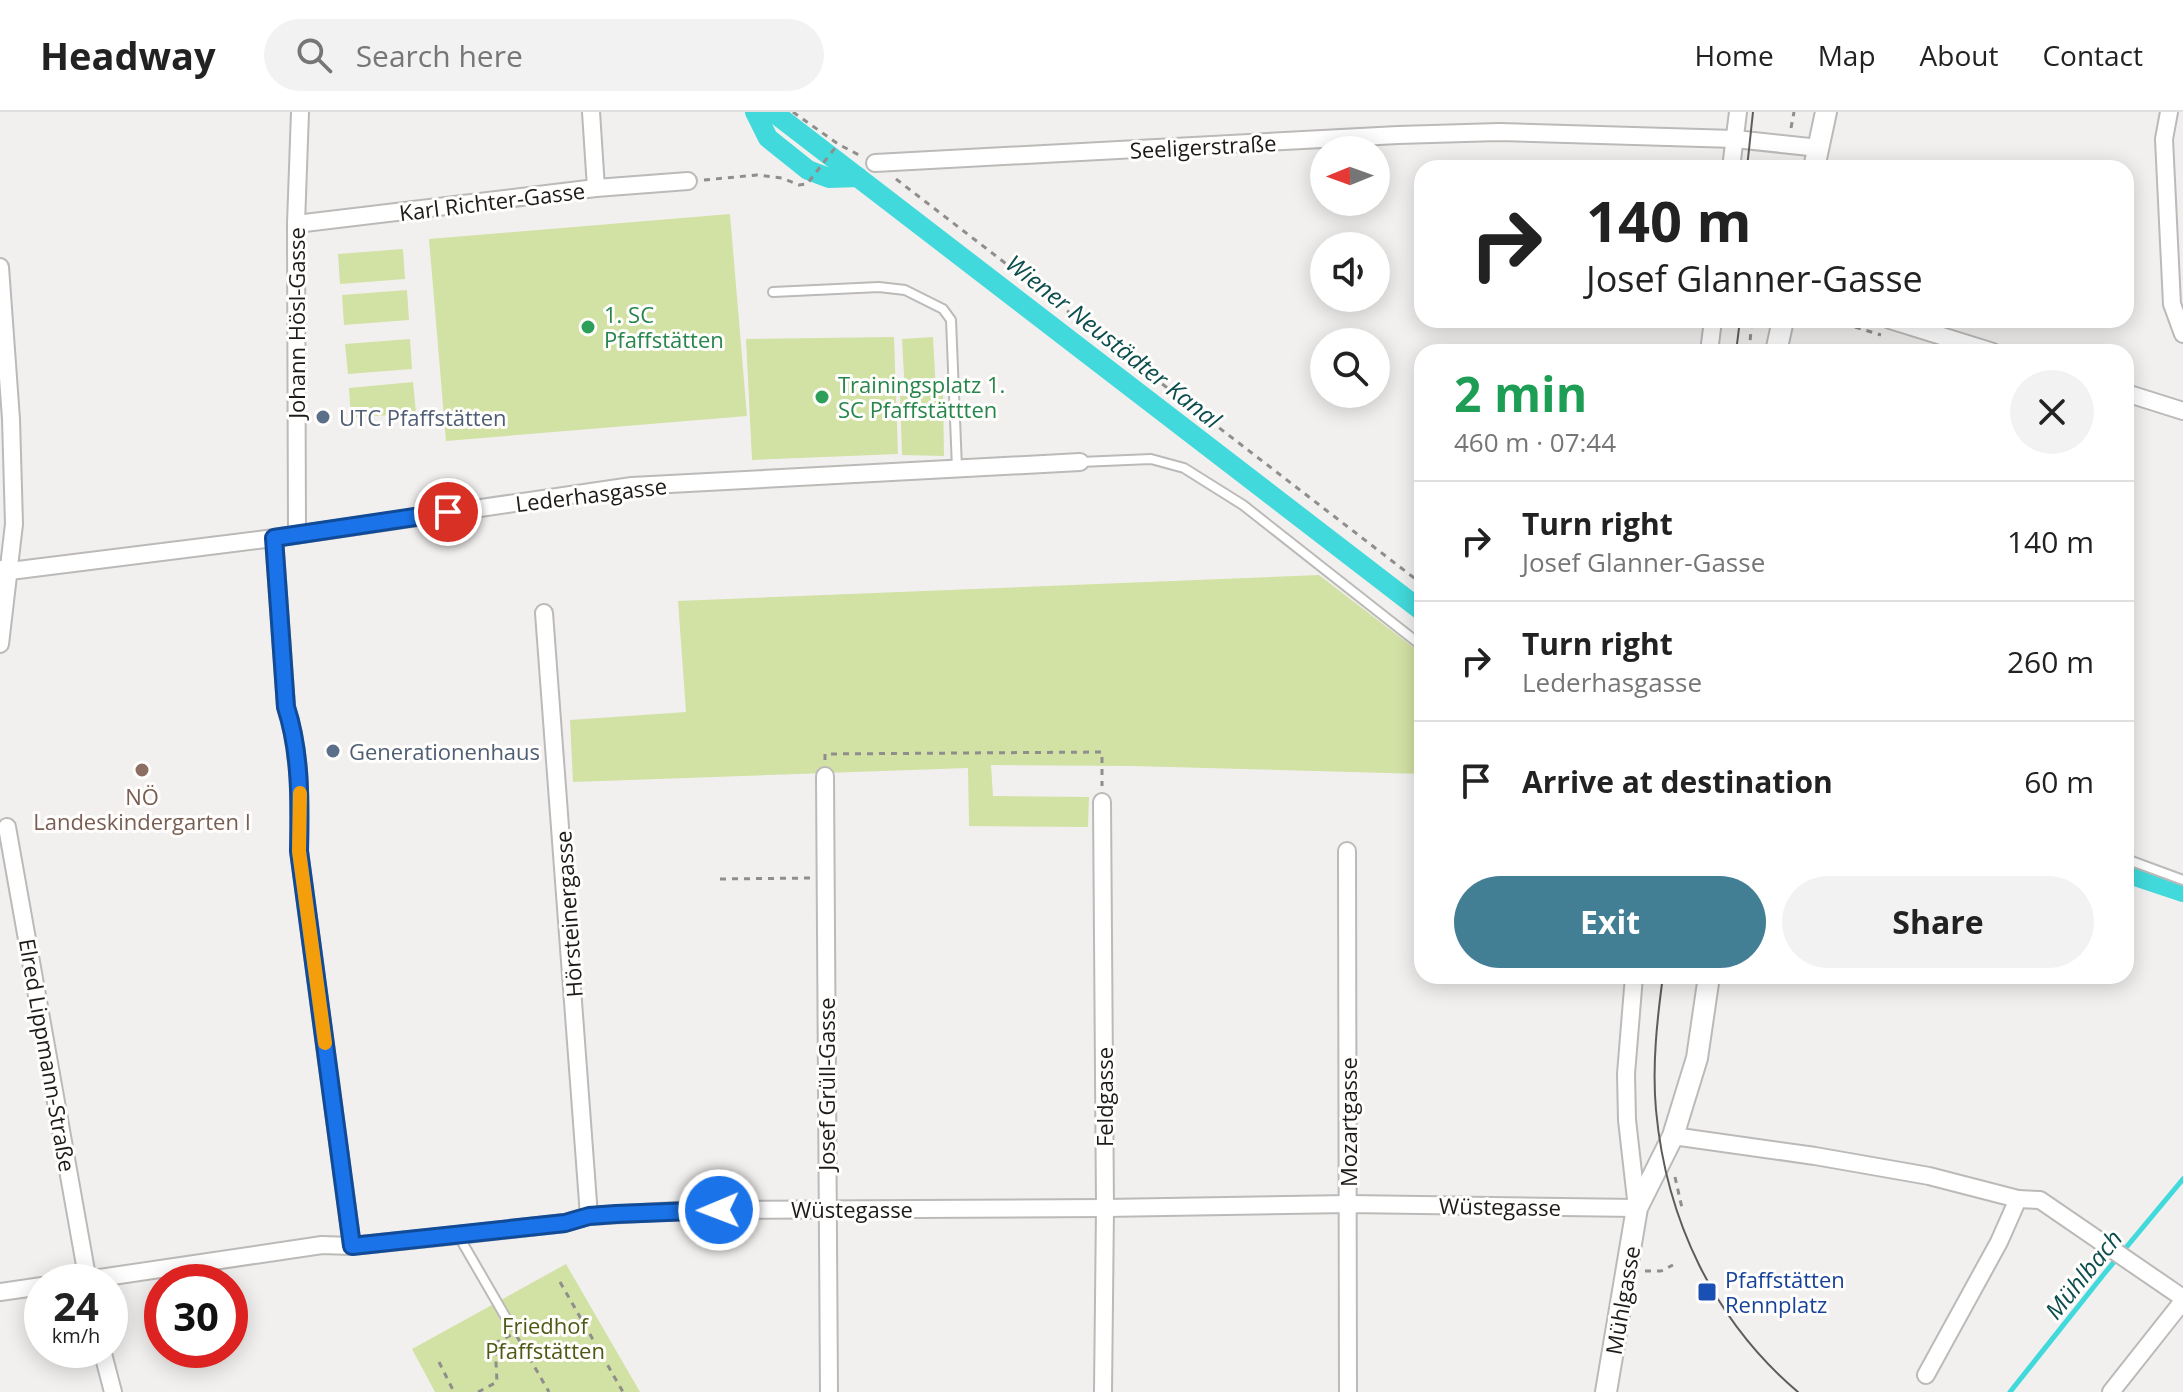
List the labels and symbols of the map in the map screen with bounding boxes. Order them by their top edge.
street label: Seeligerstraße [1129,127,1277,165]
north arrow [1310,136,1390,216]
street label: Karl Richter-Gasse [397,175,587,227]
street label: Johann Hösl-Gasse [281,227,311,421]
water label: Wiener Neustädter Kanal [1000,247,1229,436]
place label: 1. SC Pfaffstätten [604,299,724,354]
marker: 1. SC Pfaffstätten [579,318,597,336]
place label: Trainingsplatz 1. SC Pfaffstättten [838,369,1005,424]
marker: Trainingsplatz 1. SC Pfaffstättten [813,388,831,406]
place label: UTC Pfaffstätten [339,402,506,432]
marker: UTC Pfaffstätten [314,408,332,426]
street label: Lederhasgasse [514,470,668,518]
pin [414,478,482,546]
place label: Generationenhaus [349,736,540,766]
marker: Generationenhaus [324,742,342,760]
marker: NÖ Landeskindergarten I [133,761,151,779]
place label: NÖ Landeskindergarten I [33,781,251,836]
street label: Hörsteinergasse [547,830,589,998]
street label: Elred Lippmann-Straße [13,936,83,1174]
street label: Josef Grüll-Gasse [811,997,841,1173]
street label: Feldgasse [1089,1047,1119,1147]
street label: Mozartgasse [1333,1057,1363,1187]
position arrow [677,1168,761,1252]
street label: Wüstegasse [1439,1190,1561,1222]
street label: Wüstegasse [791,1194,913,1224]
water label: Mühlbach [2037,1222,2129,1326]
street label: Mühlgasse [1598,1243,1646,1357]
speed limit sign: 30 [144,1264,248,1368]
place label: Pfaffstätten Rennplatz [1725,1264,1845,1319]
marker: Pfaffstätten Rennplatz [1696,1281,1718,1303]
park label: Friedhof Pfaffstätten [485,1310,605,1365]

